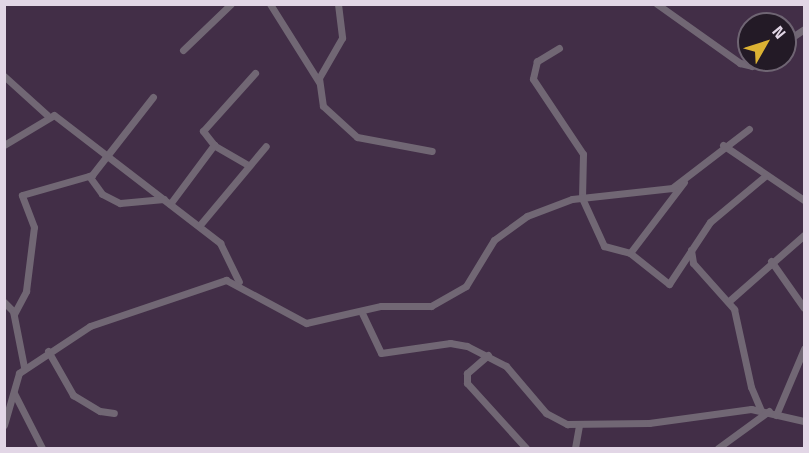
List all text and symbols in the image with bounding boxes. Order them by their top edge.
north arrow [737,12,797,72]
text: N [767,20,792,44]

